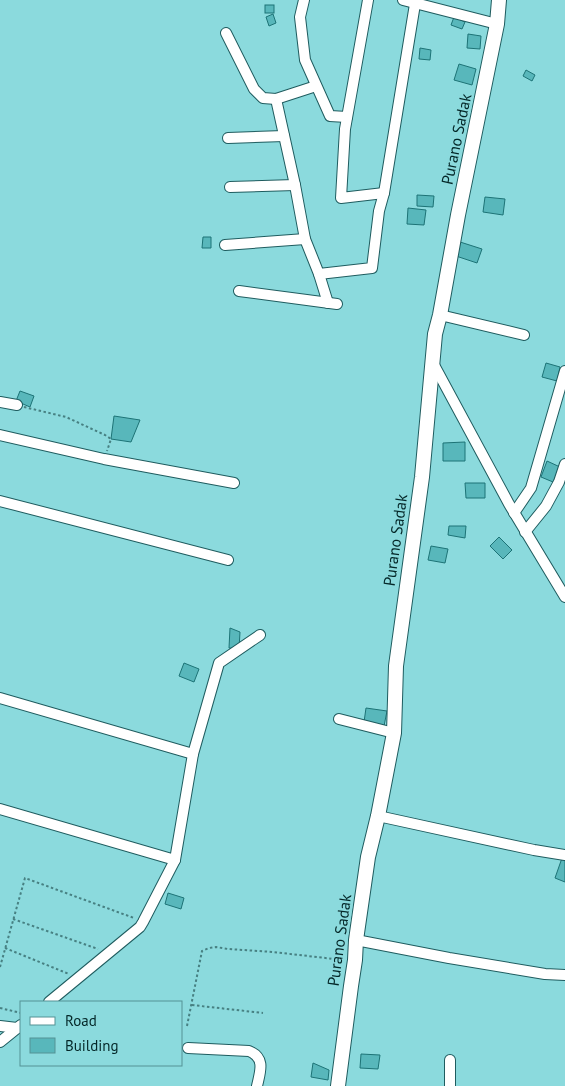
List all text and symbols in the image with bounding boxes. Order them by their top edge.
street label: Purano Sadak [437,91,475,186]
street label: Purano Sadak [379,492,411,587]
street label: Purano Sadak [323,892,355,987]
legend [20,1001,182,1066]
text: Road [65,1011,97,1030]
text: Building [65,1036,119,1055]

